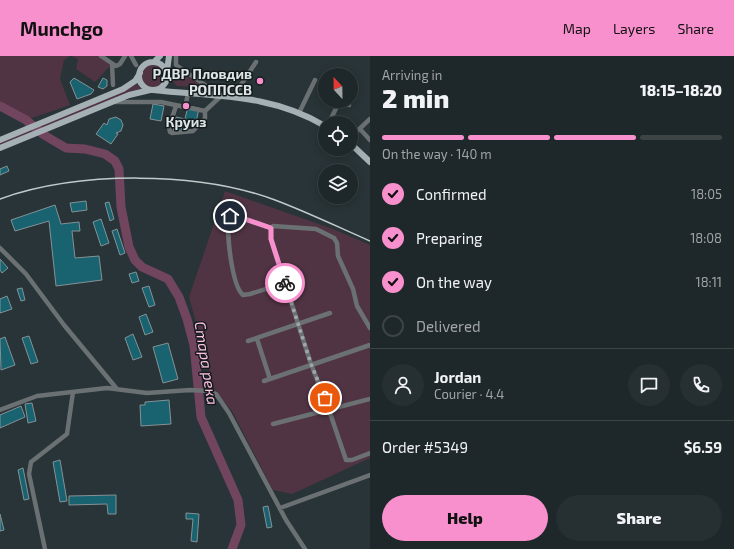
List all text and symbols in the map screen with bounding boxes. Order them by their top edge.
text: Munchgo [20,17,103,40]
text: Map [563,20,591,37]
text: Layers [613,20,655,37]
text: Share [677,20,714,37]
place label: РДВР Пловдив РОППССВ [153,65,252,98]
text: Arriving in [382,67,442,83]
north arrow [318,68,358,108]
map controls [318,68,358,204]
marker: РДВР Пловдив РОППССВ [255,76,265,86]
text: 18:15–18:20 [640,81,722,99]
text: 2 min [382,82,449,113]
marker: Круиз [181,101,191,111]
place label: Круиз [165,113,207,130]
button: locate [318,116,358,156]
text: On the way · 140 m [382,146,492,162]
button: layers [318,164,358,204]
icon: check [382,183,404,205]
text: Confirmed [416,185,487,203]
text: 18:05 [691,186,722,202]
pin [213,199,247,233]
icon: home [219,205,241,227]
icon: check [382,227,404,249]
text: Preparing [416,229,482,247]
text: 18:08 [690,230,722,246]
courier [265,263,305,303]
icon: check [382,271,404,293]
icon: bike [274,272,296,294]
text: On the way [416,273,492,291]
text: 18:11 [696,274,722,290]
text: Delivered [416,317,481,335]
water label: Стара река [192,320,222,406]
button: person [382,364,424,406]
button: chat [628,364,670,406]
button: phone [680,364,722,406]
text: Jordan [434,368,481,386]
pin [308,381,342,415]
text: Courier · 4.4 [434,386,504,402]
icon: bag [314,387,336,409]
text: Order #5349 [382,438,468,456]
text: $6.59 [684,438,722,456]
button: Help [382,495,548,541]
button: Share [556,495,722,541]

